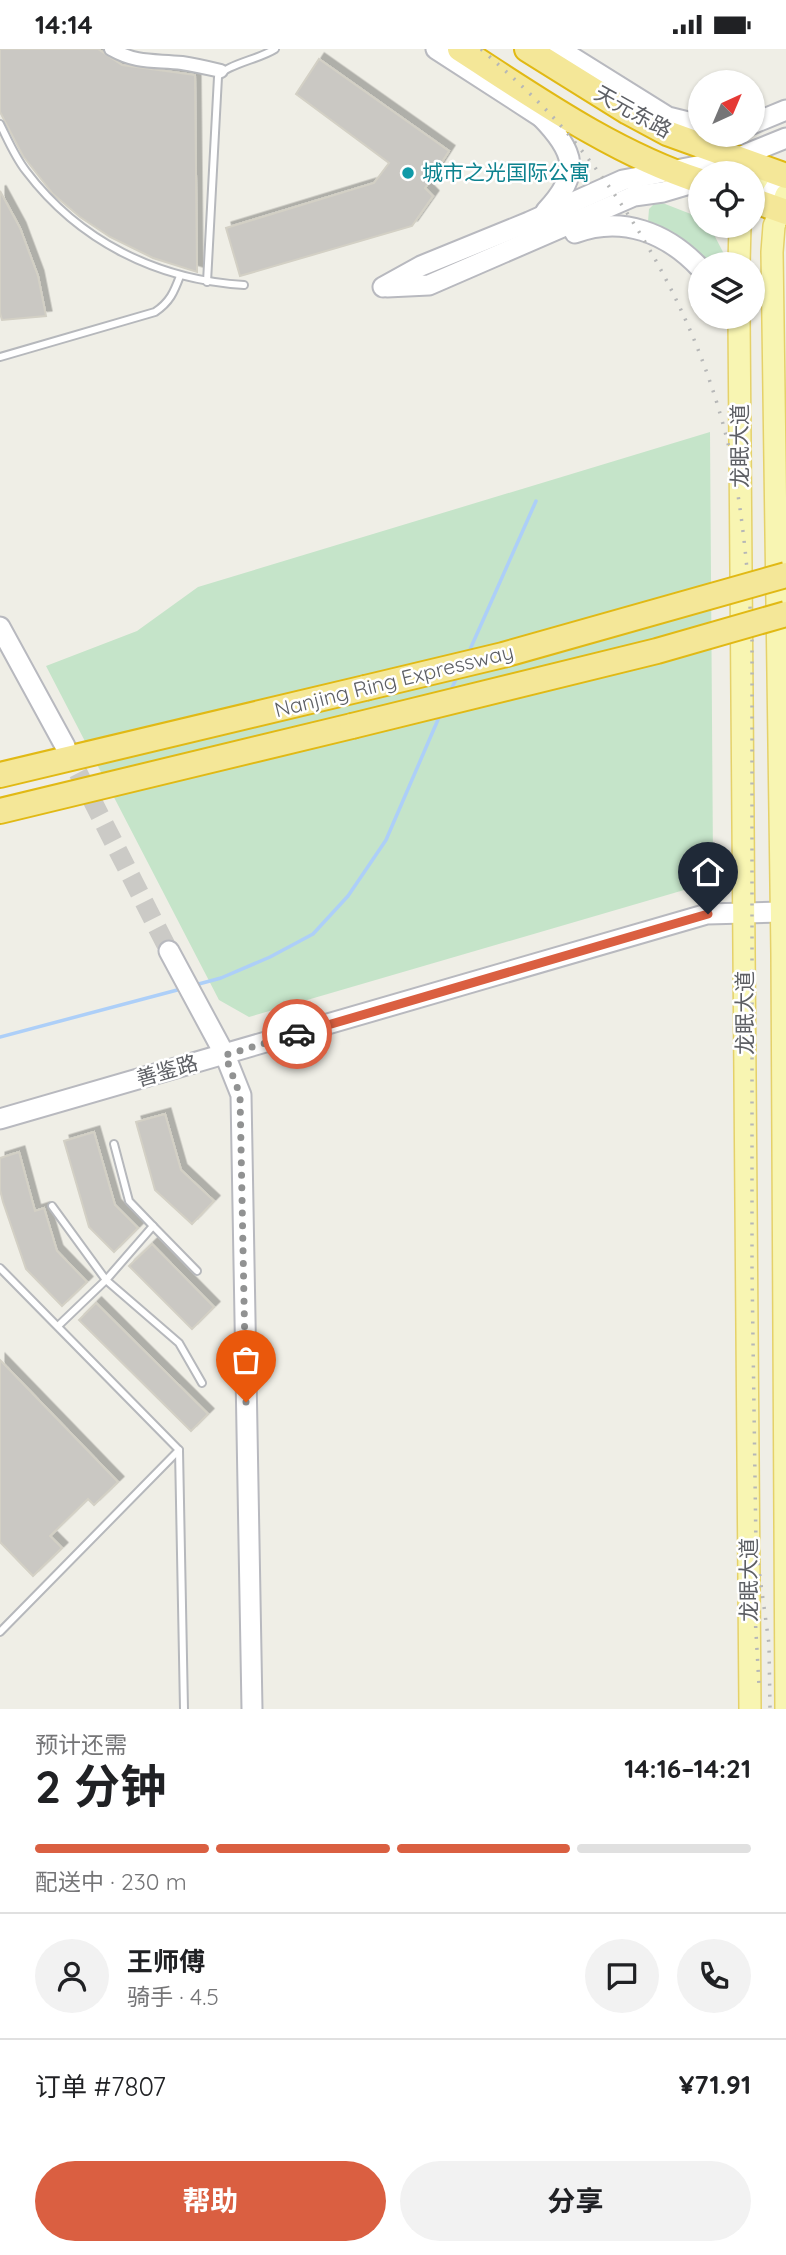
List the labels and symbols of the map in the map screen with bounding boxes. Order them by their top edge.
north arrow [688,70,765,147]
street label: 天元东路 [590,79,677,143]
place label: 城市之光国际公寓 [422,159,590,185]
marker: 城市之光国际公寓 [400,165,416,181]
street label: 龙眠大道 [726,404,752,488]
street label: Nanjing Ring Expressway [272,638,516,722]
pin [678,842,738,914]
street label: 龙眠大道 [731,971,757,1055]
courier [262,999,332,1069]
street label: 善鉴路 [133,1049,201,1091]
pin [216,1330,276,1402]
street label: 龙眠大道 [735,1538,761,1622]

